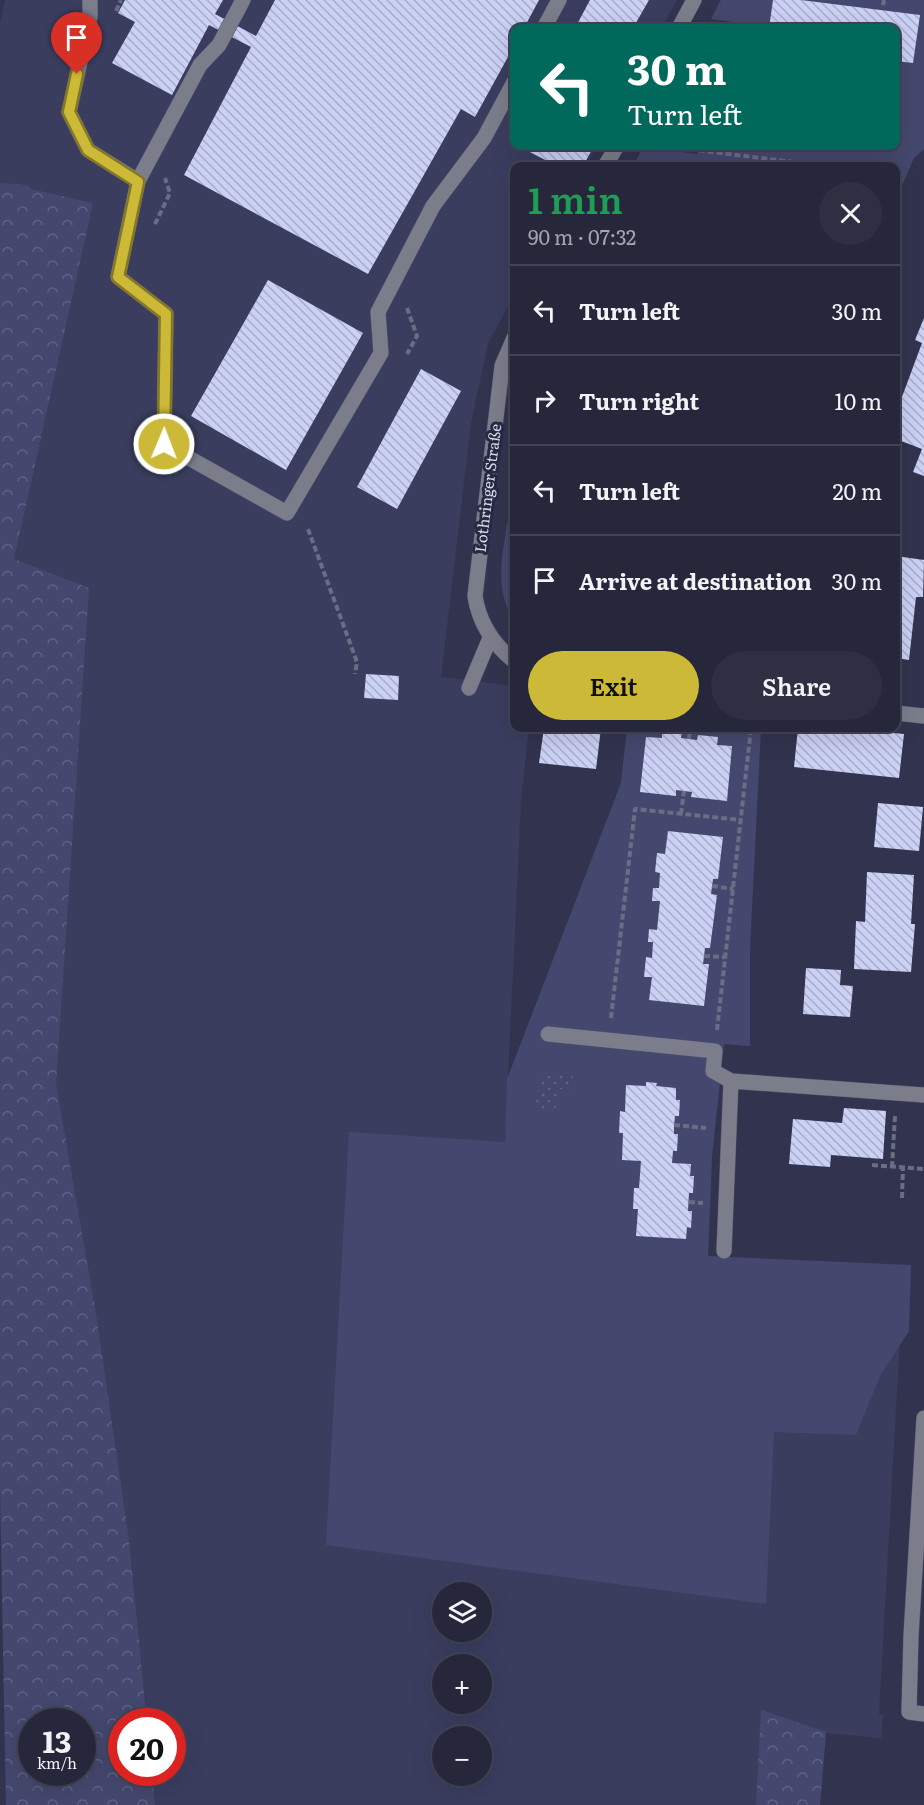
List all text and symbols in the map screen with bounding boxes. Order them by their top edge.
pin [51,12,102,74]
icon: arrive [60,21,93,54]
text: 30 m [627,36,727,98]
icon: left [528,48,606,126]
text: Turn left [627,93,742,133]
text: 1 min [528,172,623,225]
button: close [819,182,882,245]
text: 90 m · 07:32 [528,221,636,251]
icon: left [528,294,561,327]
text: Turn left [579,294,680,327]
text: 30 m [832,294,882,327]
icon: right [528,384,561,417]
text: Turn right [579,384,699,417]
text: 10 m [835,384,882,417]
position arrow [132,412,196,476]
street label: Lothringer Straße [468,422,506,554]
icon: left [528,474,561,507]
text: Turn left [579,474,680,507]
text: 20 m [832,474,882,507]
icon: arrive [528,564,561,597]
text: Arrive at destination [579,564,812,597]
text: 30 m [832,564,882,597]
button: Exit [528,651,699,720]
button: Share [711,651,882,720]
map controls [432,1582,492,1786]
button: layers [432,1582,492,1642]
button: + [432,1654,492,1714]
speed limit sign: 20 [108,1708,186,1786]
text: 13 [42,1718,72,1762]
button: − [432,1726,492,1786]
text: km/h [37,1751,77,1774]

